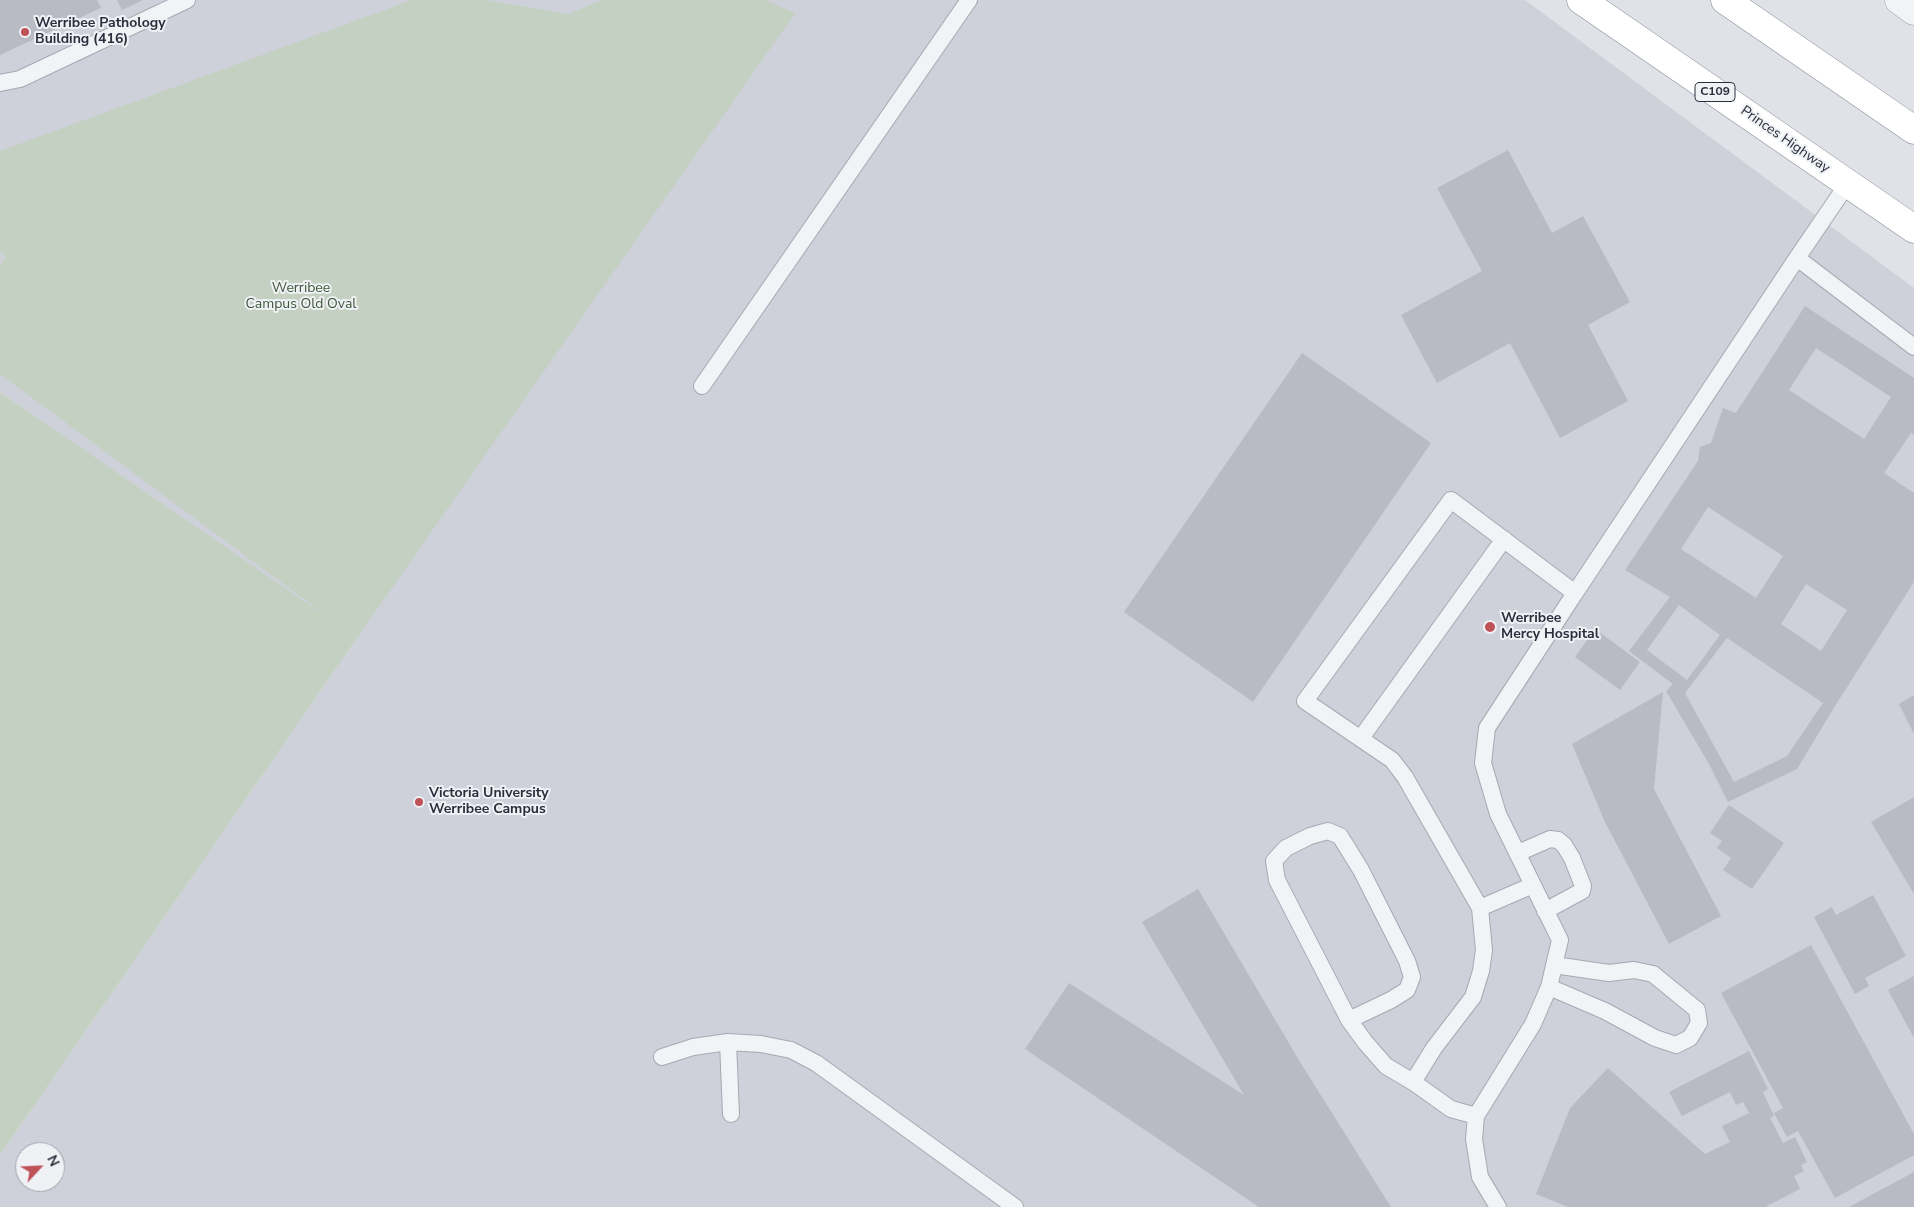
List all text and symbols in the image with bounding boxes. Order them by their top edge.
place label: Werribee Pathology Building (416) [35,16,166,48]
marker: Werribee Pathology Building (416) [19,26,31,38]
road number: C109 [1695,82,1735,101]
street label: Princes Highway [1737,103,1833,177]
park label: Werribee Campus Old Oval [246,281,356,314]
place label: Werribee Mercy Hospital [1501,611,1599,644]
marker: Werribee Mercy Hospital [1483,620,1497,634]
place label: Victoria University Werribee Campus [429,786,549,819]
marker: Victoria University Werribee Campus [413,796,425,808]
north arrow [15,1142,65,1192]
text: N [42,1152,64,1170]

